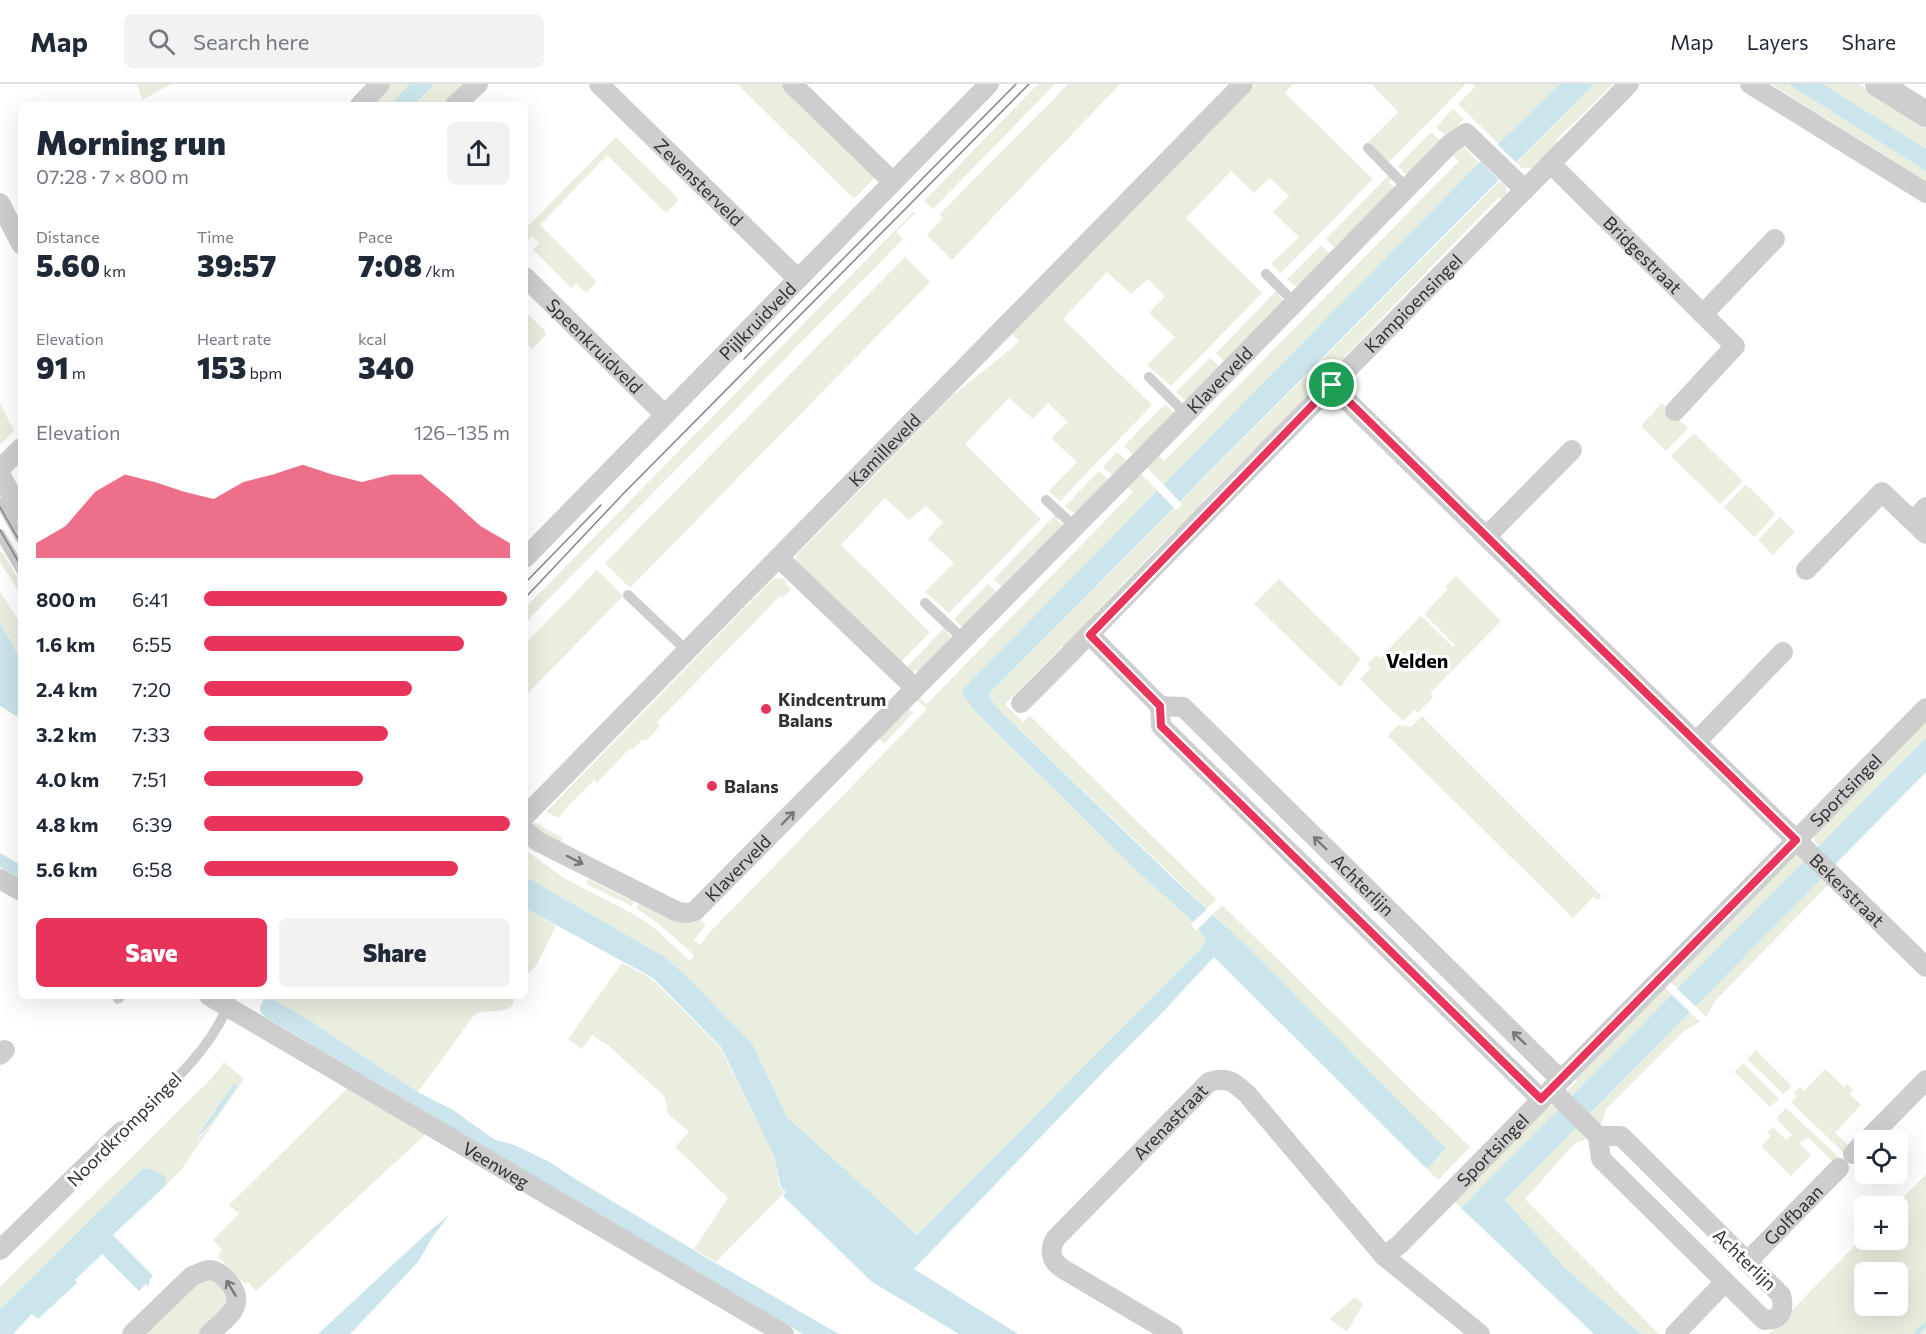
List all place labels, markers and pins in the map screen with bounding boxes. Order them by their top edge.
pin [1306,359,1357,410]
place label: Kindcentrum Balans [778,688,886,731]
marker: Kindcentrum Balans [759,702,773,716]
place label: Balans [724,775,779,797]
marker: Balans [705,779,719,793]

